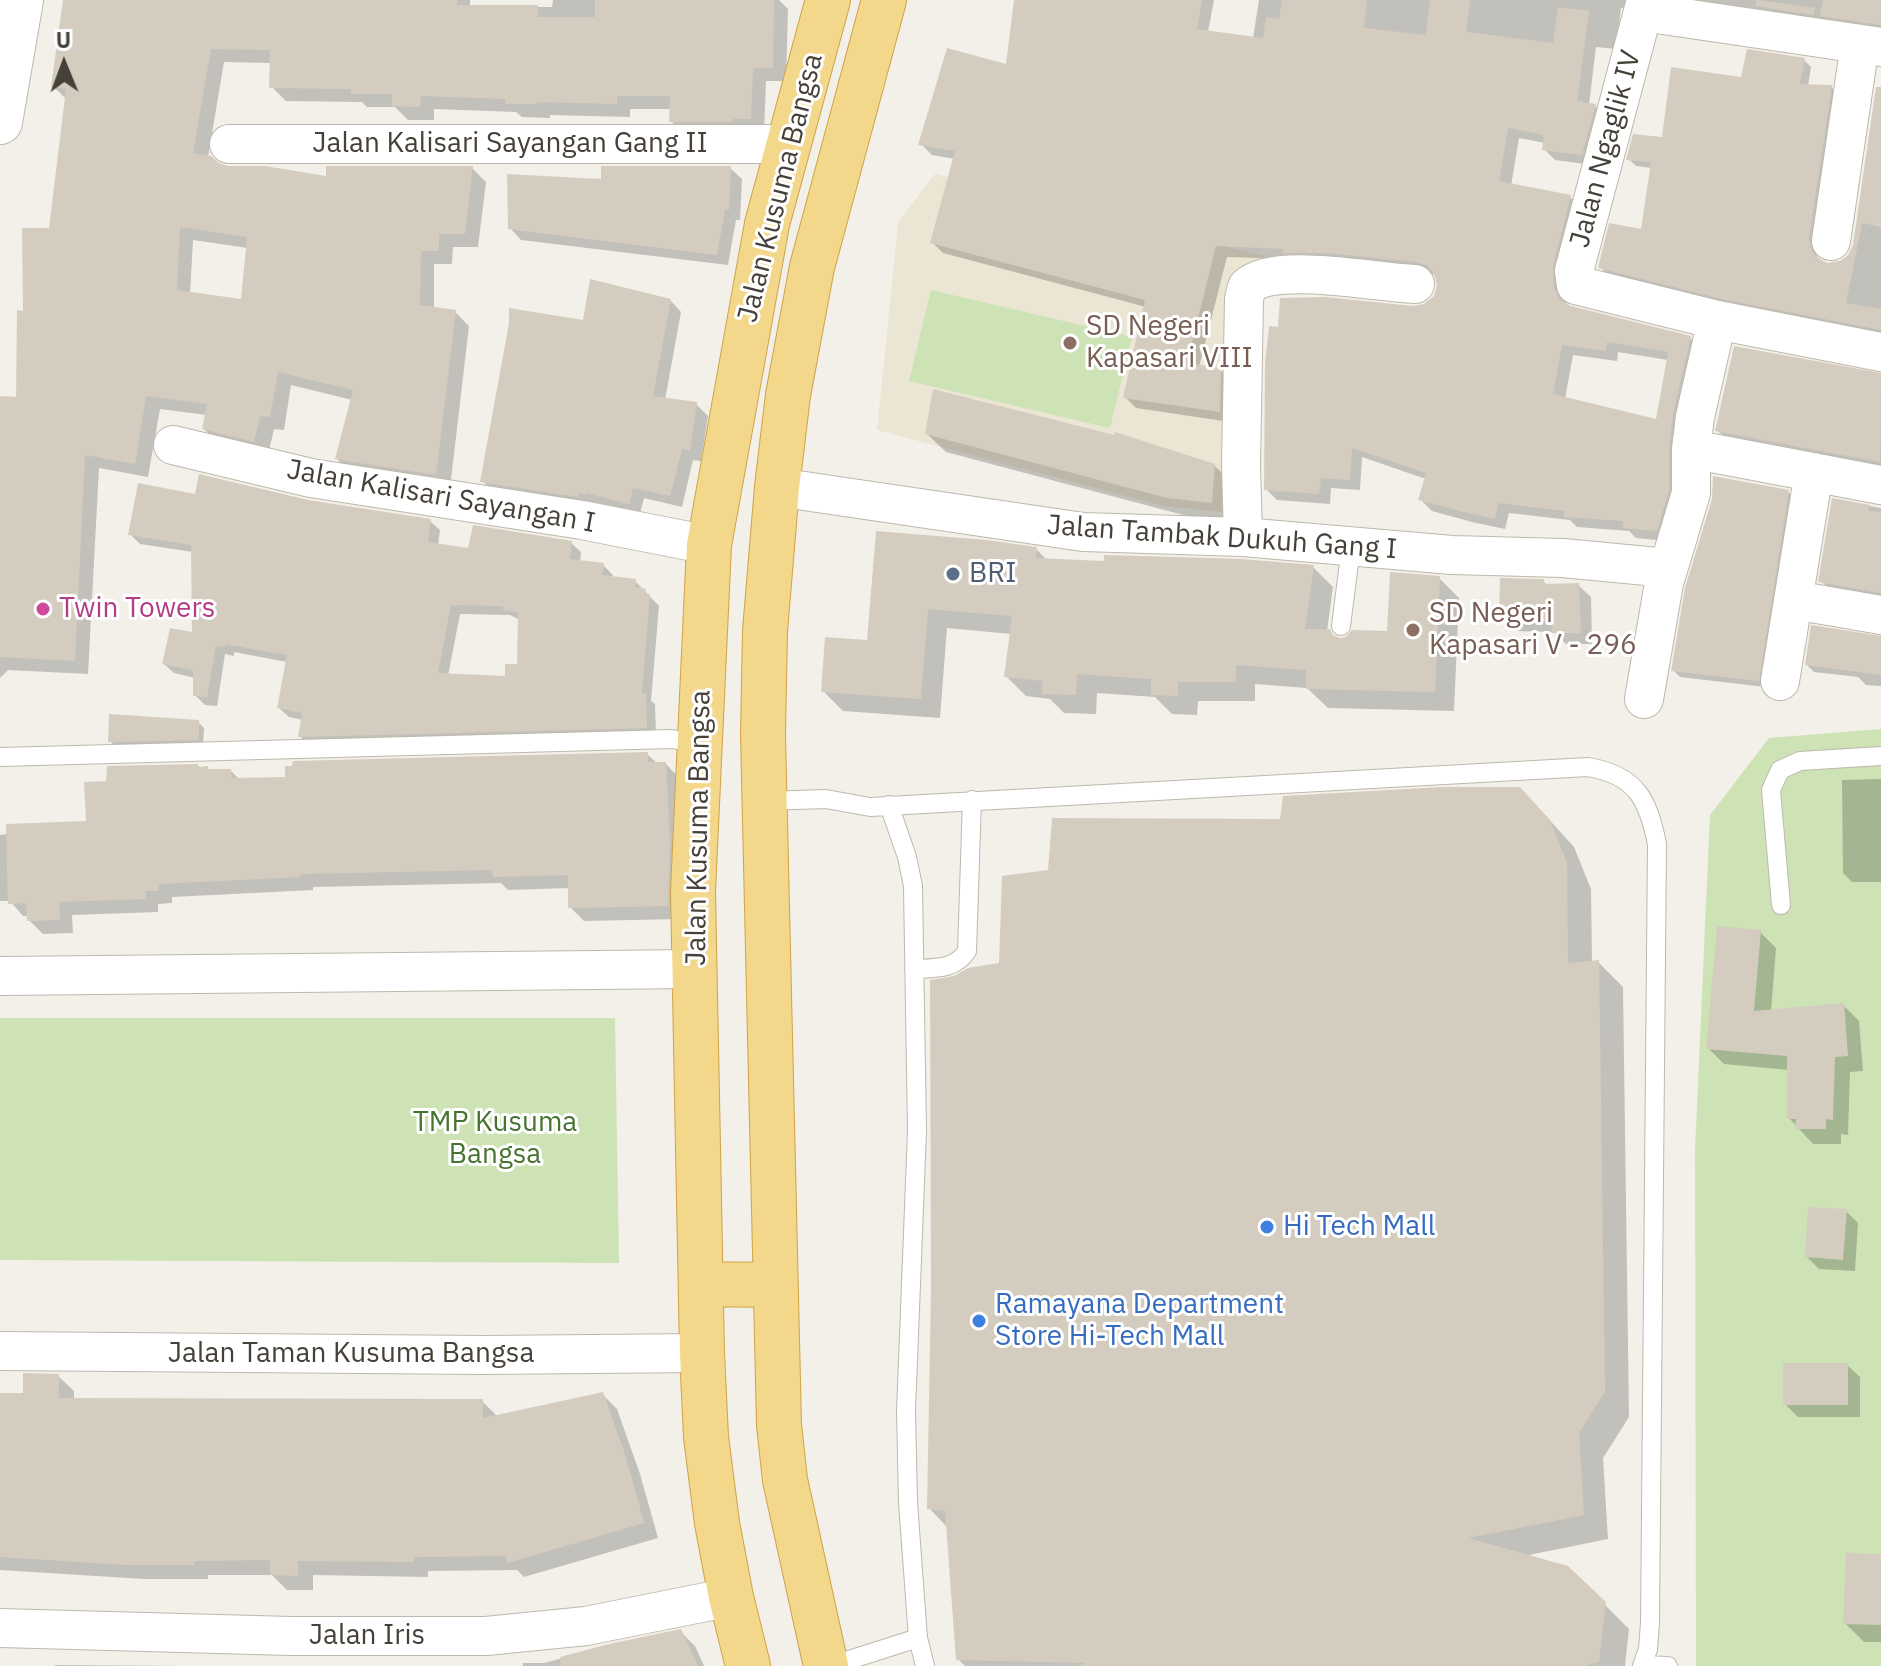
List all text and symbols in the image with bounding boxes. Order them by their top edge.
north arrow [24,24,104,104]
text: U [56,25,71,54]
street label: Jalan Ngaglik IV [1564,47,1648,251]
street label: Jalan Kusuma Bangsa [731,50,831,326]
street label: Jalan Kalisari Sayangan Gang II [312,127,708,161]
place label: SD Negeri Kapasari VIII [1086,310,1253,376]
marker: SD Negeri Kapasari VIII [1061,334,1079,352]
street label: Jalan Kalisari Sayangan I [284,453,598,541]
street label: Jalan Tambak Dukuh Gang I [1046,509,1398,567]
place label: BRI [969,557,1016,591]
marker: BRI [944,565,962,583]
place label: Twin Towers [59,592,215,626]
place label: SD Negeri Kapasari V - 296 [1429,597,1637,663]
marker: Twin Towers [34,600,52,618]
marker: SD Negeri Kapasari V - 296 [1404,621,1422,639]
street label: Jalan Kusuma Bangsa [680,690,718,966]
park label: TMP Kusuma Bangsa [413,1106,577,1172]
place label: Hi Tech Mall [1283,1210,1435,1244]
marker: Hi Tech Mall [1258,1218,1276,1236]
place label: Ramayana Department Store Hi-Tech Mall [995,1288,1284,1354]
marker: Ramayana Department Store Hi-Tech Mall [970,1312,988,1330]
street label: Jalan Taman Kusuma Bangsa [168,1337,534,1371]
street label: Jalan Iris [309,1619,425,1653]

